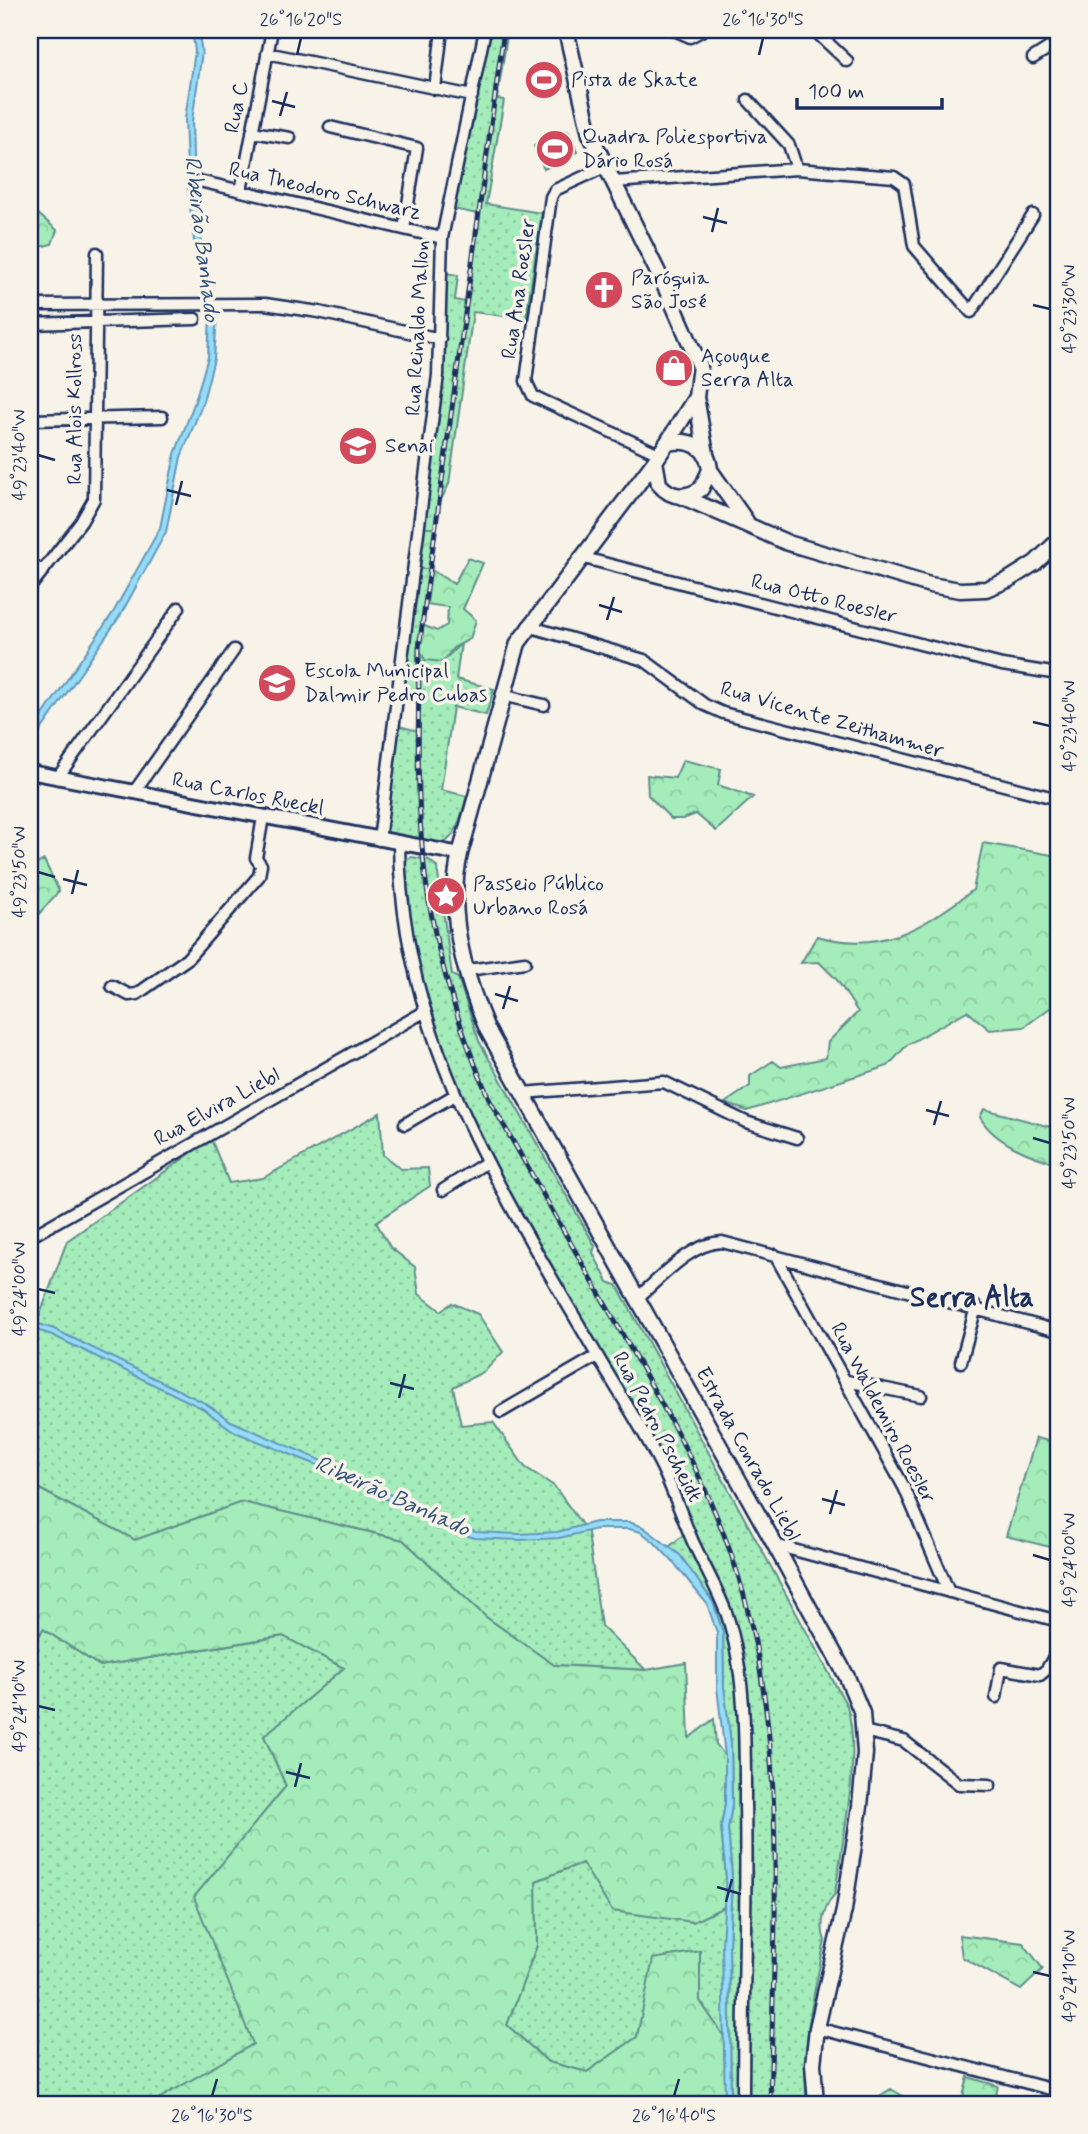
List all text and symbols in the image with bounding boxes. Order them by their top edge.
text: 26°16'20"S [260,8,342,32]
text: 26°16'30"S [722,8,804,32]
sports icon: Pista de Skate [523,59,565,101]
place label: Pista de Skate [571,66,698,94]
scale bar [797,66,943,110]
street label: Rua C [218,78,256,135]
text: 100 m [808,78,864,106]
place label: Quadra Poliesportiva Dário Rosá [582,123,768,175]
sports icon: Quadra Poliesportiva Dário Rosá [534,128,576,170]
water label: Ribeirão Banhado [176,154,226,325]
street label: Rua Theodoro Schwarz [226,155,424,227]
street label: Rua Ana Roesler [495,217,543,361]
street label: Rua Reinaldo Mallon [399,239,437,417]
place label: Paróquia São José [631,264,709,316]
text: 49°23'30"W [1058,265,1082,353]
church icon: Paróquia São José [583,269,625,311]
street label: Rua Alois Kollross [61,333,89,485]
place label: Açougue Serra Alta [701,342,794,394]
shop icon: Açougue Serra Alta [653,347,695,389]
text: 49°23'40"W [8,409,32,501]
school or university icon: Senai [337,425,379,467]
place label: Senai [385,432,433,460]
street label: Rua Otto Roesler [748,567,900,631]
place label: Escola Municipal Dalmir Pedro Cubas [304,657,487,709]
school or university icon: Escola Municipal Dalmir Pedro Cubas [256,662,298,704]
street label: Rua Vicente Zeithammer [717,675,947,765]
text: 49°23'40"W [1058,680,1082,772]
street label: Rua Carlos Rueckl [170,766,326,822]
text: 49°23'50"W [8,826,32,918]
place label: Passeio Público Urbano Rosá [473,870,604,922]
place icon: Passeio Público Urbano Rosá [425,875,467,917]
street label: Rua Elvira Liebl [149,1061,285,1153]
text: 49°23'50"W [1058,1097,1082,1189]
text: 49°24'00"W [8,1242,32,1336]
district label: Serra Alta [910,1280,1034,1317]
street label: Rua Waldemiro Roesler [823,1318,943,1508]
street label: Rua Pedro Pscheidt [605,1347,709,1507]
street label: Estrada Conrado Liebl [689,1362,807,1546]
water label: Ribeirão Banhado [310,1449,475,1545]
text: 49°24'00"W [1058,1513,1082,1607]
text: 49°24'10"W [8,1660,32,1752]
text: 49°24'10"W [1058,1930,1082,2022]
text: 26°16'30"S [171,2104,253,2128]
text: 26°16'40"S [632,2104,716,2128]

